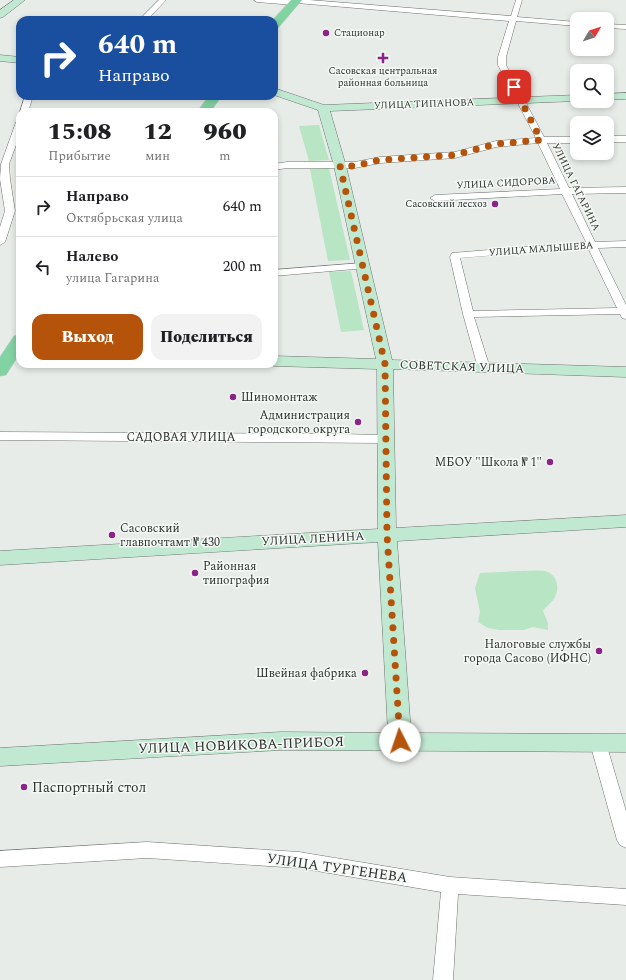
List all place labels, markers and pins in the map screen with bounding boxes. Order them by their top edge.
place label: Стационар [334,25,385,41]
marker: Стационар [321,28,331,38]
marker: Сасовская центральная районная больница [377,52,389,64]
place label: Сасовская центральная районная больница [329,63,437,91]
pin [497,70,531,104]
place label: Сасовский лесхоз [405,196,487,212]
marker: Сасовский лесхоз [490,199,500,209]
place label: Шиномонтаж [241,388,318,407]
marker: Шиномонтаж [228,392,238,402]
place label: Администрация городского округа [248,406,350,439]
marker: Администрация городского округа [353,417,363,427]
place label: МБОУ "Школа № 1" [435,453,542,472]
marker: МБОУ "Школа № 1" [545,457,555,467]
place label: Сасовский главпочтамт № 430 [120,519,220,552]
marker: Сасовский главпочтамт № 430 [107,530,117,540]
place label: Районная типография [203,557,270,590]
marker: Районная типография [190,568,200,578]
place label: Налоговые службы города Сасово (ИФНС) [464,635,591,668]
marker: Налоговые службы города Сасово (ИФНС) [594,646,604,656]
place label: Швейная фабрика [256,664,357,683]
marker: Швейная фабрика [360,668,370,678]
place label: Паспортный стол [32,777,146,798]
marker: Паспортный стол [19,782,29,792]

